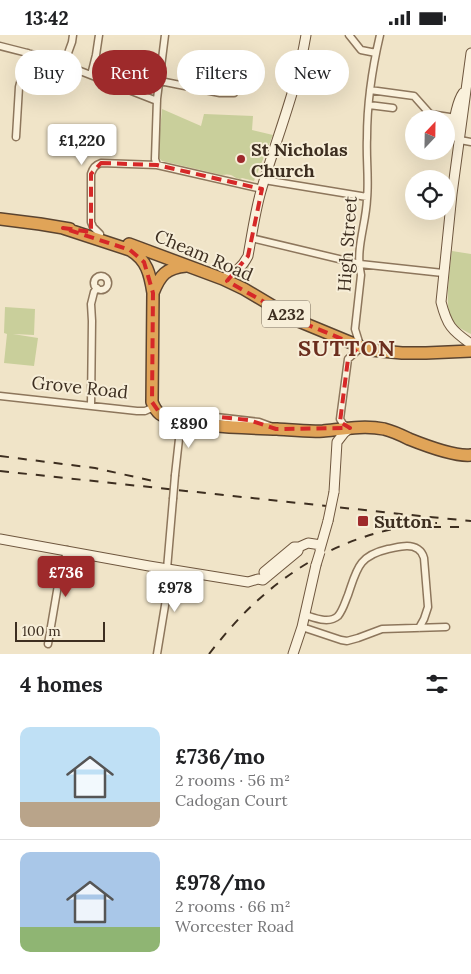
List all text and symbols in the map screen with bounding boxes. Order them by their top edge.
text: 13:42 [25,6,69,30]
chip: Buy [15,50,82,95]
chip: Rent [92,50,167,95]
chip: Filters [177,50,265,95]
chip: New [275,50,349,95]
north arrow [405,110,455,160]
map controls [405,110,455,220]
pin: £1,220 [41,123,123,166]
text: £1,220 [59,130,105,150]
place label: St Nicholas Church [251,138,348,182]
marker: St Nicholas Church [235,153,247,165]
button: locate [405,170,455,220]
street label: High Street [332,195,362,293]
street label: Cheam Road [151,224,257,286]
road number: A232 [262,301,310,327]
district label: SUTTON [298,334,396,362]
street label: Grove Road [31,370,130,404]
pin: £890 [159,407,219,449]
text: £890 [170,413,208,433]
place label: Sutton [374,510,433,533]
marker: Sutton [356,514,370,528]
pin: £736 [36,555,96,598]
text: £736 [49,562,83,582]
pin: £978 [145,571,205,613]
text: £978 [157,577,193,597]
scale bar [15,619,105,642]
text: 100 m [22,622,61,640]
icon: filters [423,670,451,698]
text: 4 homes [20,671,103,698]
text: £736/mo [175,743,265,770]
icon: home [60,747,120,807]
text: 2 rooms · 56 m² [175,770,290,790]
text: Cadogan Court [175,790,288,810]
text: £978/mo [175,869,265,896]
icon: home [60,872,120,932]
text: 2 rooms · 66 m² [175,896,291,916]
text: Worcester Road [175,916,294,936]

